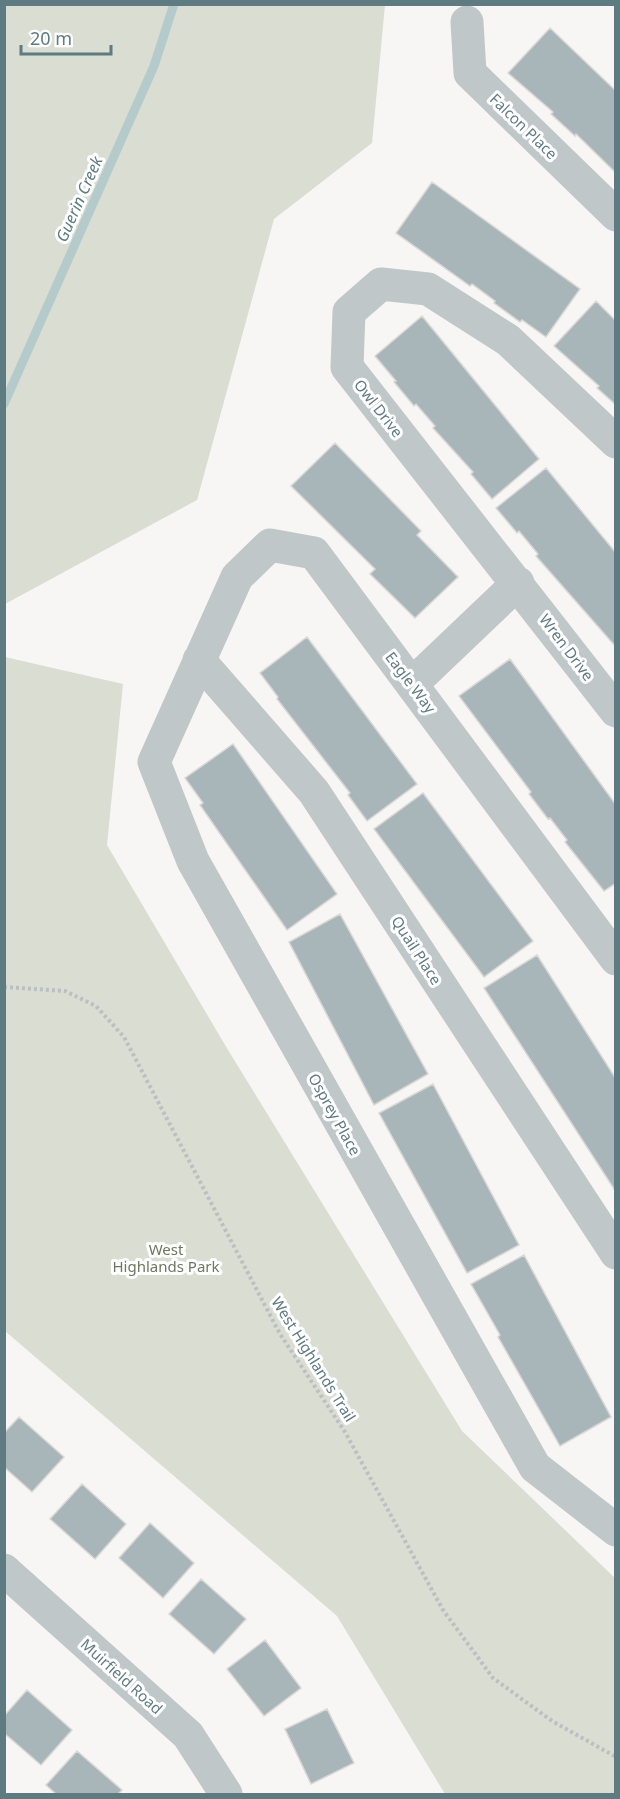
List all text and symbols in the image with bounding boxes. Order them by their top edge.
scale bar [21,18,111,56]
text: 20 m [30,26,72,50]
street label: Falcon Place [486,89,562,163]
water label: Guerin Creek [50,152,108,245]
street label: Owl Drive [350,375,408,441]
street label: Wren Drive [535,610,599,684]
street label: Eagle Way [381,647,441,717]
street label: Quail Place [387,912,447,988]
street label: Osprey Place [304,1069,366,1159]
park label: West Highlands Park [112,1239,220,1276]
street label: West Highlands Trail [267,1293,361,1425]
street label: Muirfield Road [77,1634,167,1718]

